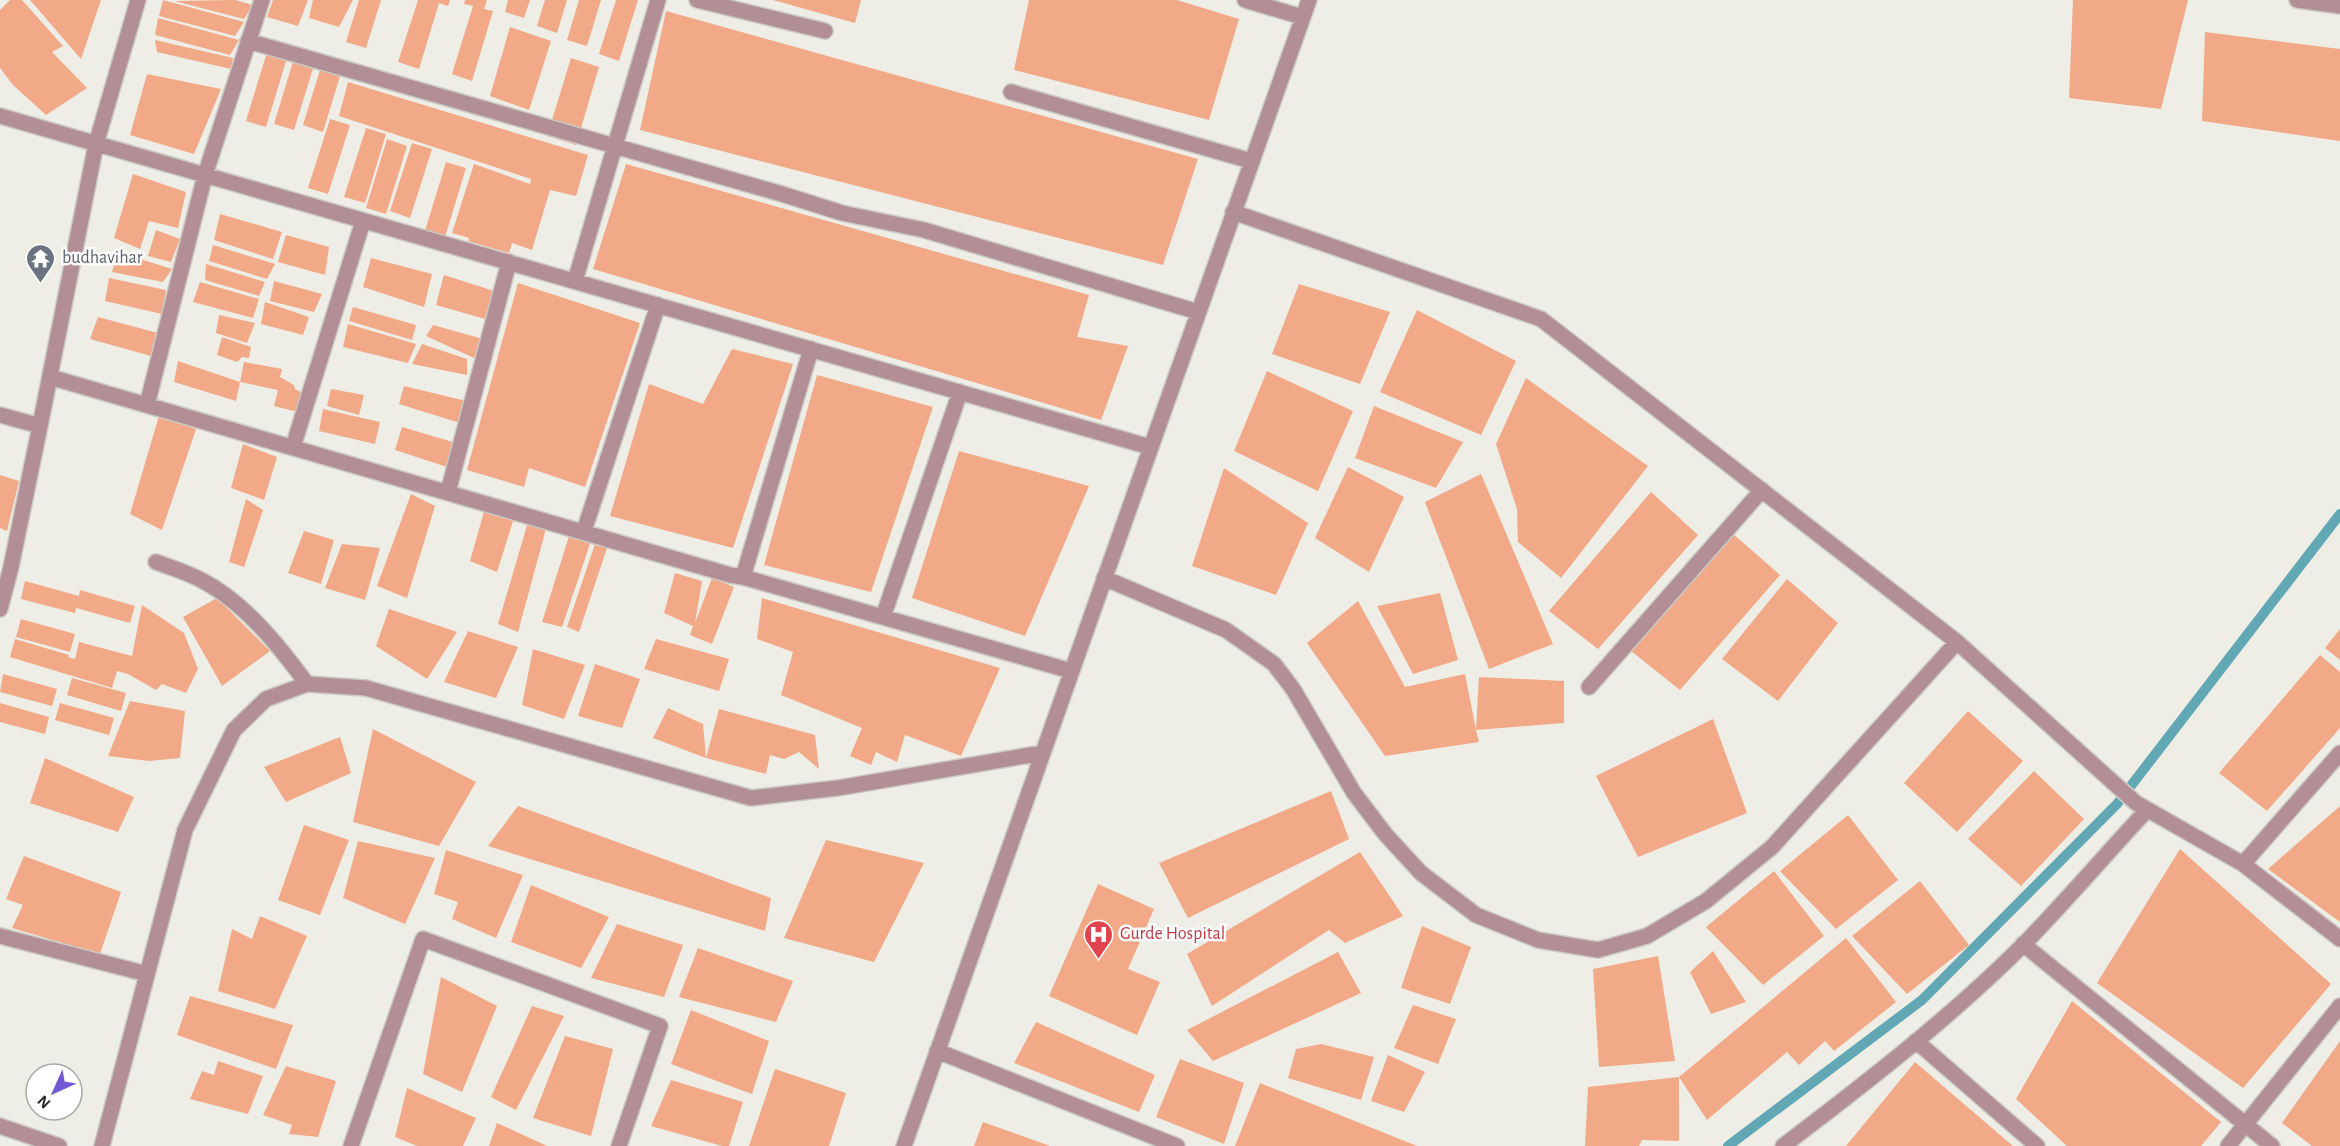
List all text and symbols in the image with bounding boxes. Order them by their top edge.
temple icon: budhavihar [25,242,57,284]
place label: budhavihar [62,249,143,267]
hospital icon: Gurde Hospital [1083,918,1115,960]
place label: Gurde Hospital [1120,925,1225,943]
north arrow [24,1062,84,1122]
text: N [35,1092,54,1111]

